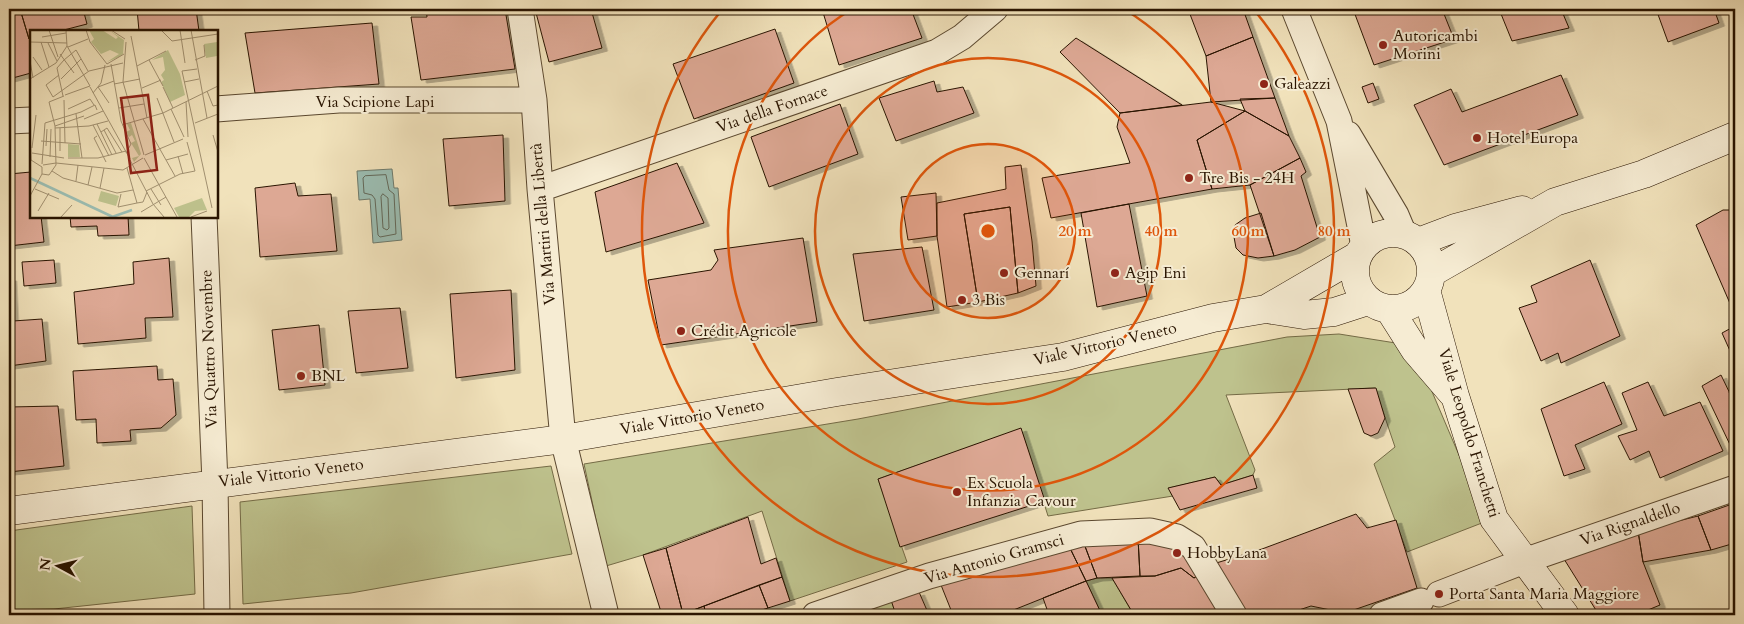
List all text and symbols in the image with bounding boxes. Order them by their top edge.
place label: Autoricambi Morini [1393,25,1479,65]
inset map [30,30,218,218]
marker: Autoricambi Morini [1377,39,1389,51]
place label: Galeazzi [1274,73,1331,95]
marker: Galeazzi [1258,78,1270,90]
street label: Via della Fornace [713,80,831,138]
street label: Via Scipione Lapi [315,91,435,113]
place label: Hotel Europa [1487,127,1578,149]
marker: Hotel Europa [1471,132,1483,144]
street label: Via Martiri della Libertà [525,142,561,306]
place label: Tre Bis - 24H [1199,167,1294,189]
marker: Tre Bis - 24H [1183,172,1195,184]
text: 20 m [1058,221,1092,241]
text: 40 m [1144,221,1178,241]
text: 60 m [1231,221,1265,241]
text: 80 m [1317,221,1351,241]
centre of rings [979,222,997,240]
place label: Gennarí [1014,262,1070,284]
place label: Agip Eni [1125,262,1187,284]
marker: Gennarí [998,267,1010,279]
marker: Agip Eni [1109,267,1121,279]
street label: Via Quattro Novembre [195,269,223,429]
place label: 3 Bis [972,289,1005,311]
marker: 3 Bis [956,294,968,306]
street label: Viale Vittorio Veneto [1031,317,1179,371]
place label: Crédit Agricole [691,320,797,342]
marker: Crédit Agricole [675,325,687,337]
street label: Viale Leopoldo Franchetti [1433,346,1505,521]
place label: BNL [311,365,346,387]
marker: BNL [295,370,307,382]
street label: Viale Vittorio Veneto [618,393,766,441]
street label: Viale Vittorio Veneto [217,453,365,493]
place label: Ex Scuola Infanzia Cavour [967,472,1076,512]
marker: Ex Scuola Infanzia Cavour [951,486,963,498]
street label: Via Rignaldello [1577,496,1683,551]
street label: Via Antonio Gramsci [922,528,1067,589]
north arrow [32,542,82,592]
place label: HobbyLana [1187,542,1267,564]
marker: HobbyLana [1171,547,1183,559]
text: N [35,557,56,572]
place label: Porta Santa Maria Maggiore [1449,583,1639,605]
marker: Porta Santa Maria Maggiore [1433,588,1445,600]

